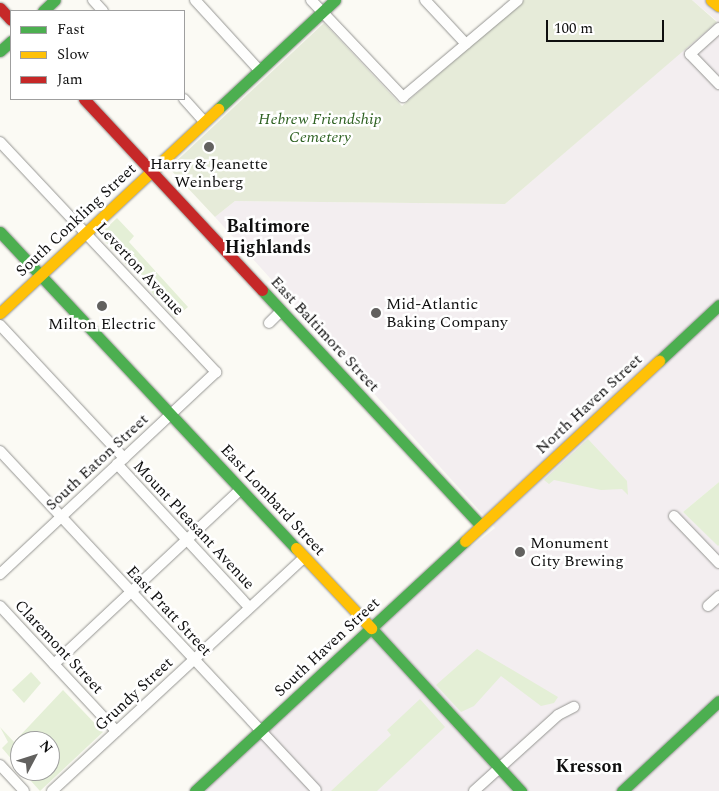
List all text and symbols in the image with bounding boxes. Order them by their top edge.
legend [10,10,185,100]
scale bar [549,10,666,42]
text: 100 m [554,17,593,40]
text: Fast [57,18,85,41]
text: Slow [57,43,89,66]
text: Jam [57,68,83,91]
park label: Hebrew Friendship Cemetery [258,109,382,147]
marker: Harry & Jeanette Weinberg [203,141,215,153]
place label: Harry & Jeanette Weinberg [150,154,268,192]
street label: South Conkling Street [12,159,140,281]
district label: Baltimore Highlands [225,217,311,260]
street label: Leverton Avenue [92,219,188,319]
street label: East Baltimore Street [267,272,383,396]
place label: Mid-Atlantic Baking Company [386,294,508,332]
marker: Milton Electric [96,300,108,312]
marker: Mid-Atlantic Baking Company [370,307,382,319]
place label: Milton Electric [48,314,156,334]
street label: North Haven Street [532,350,646,458]
street label: South Eaton Street [42,410,152,514]
street label: East Lombard Street [216,440,330,560]
street label: Mount Pleasant Avenue [129,457,259,593]
place label: Monument City Brewing [530,533,624,571]
marker: Monument City Brewing [514,546,526,558]
street label: East Pratt Street [122,562,216,660]
street label: South Haven Street [270,593,384,701]
street label: Claremont Street [11,596,107,698]
street label: Grundy Street [91,653,177,735]
north arrow [10,731,60,781]
text: N [34,736,58,758]
district label: Kresson [555,756,623,778]

